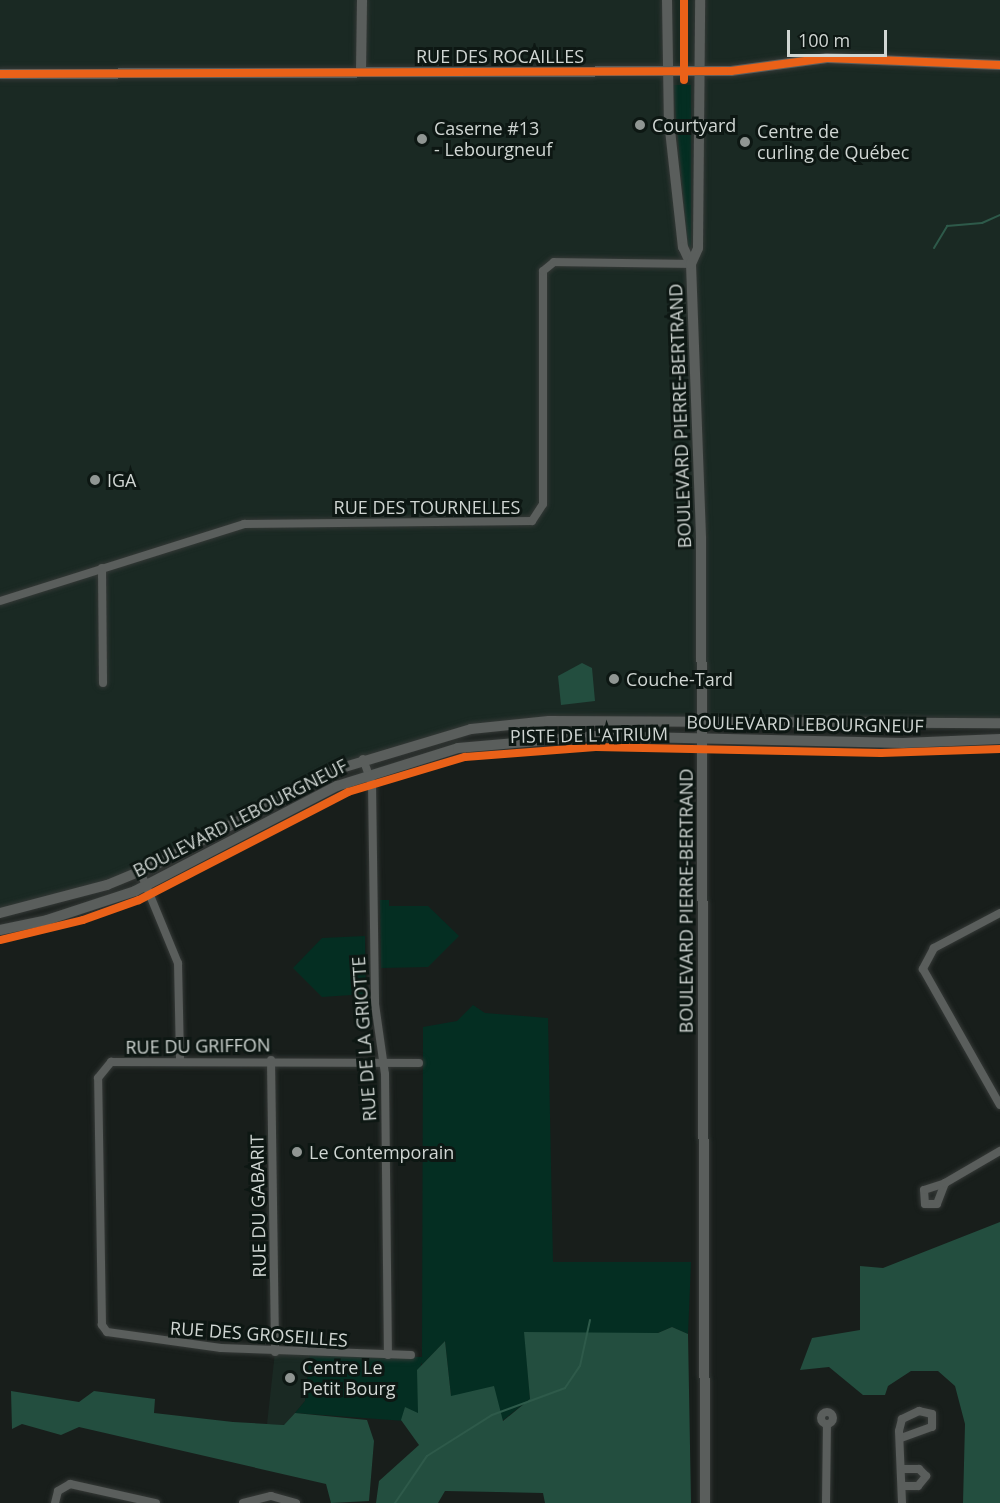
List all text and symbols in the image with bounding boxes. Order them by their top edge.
scale bar [790,18,890,56]
text: 100 m [798,28,850,52]
street label: RUE DES ROCAILLES [416,45,584,67]
place label: Courtyard [652,114,736,136]
place label: Caserne #13 - Lebourgneuf [434,118,552,160]
marker: Courtyard [633,118,647,132]
place label: Centre de curling de Québec [757,121,909,164]
marker: Caserne #13 - Lebourgneuf [415,132,429,146]
marker: Centre de curling de Québec [738,135,752,149]
street label: BOULEVARD PIERRE-BERTRAND [665,283,695,549]
place label: IGA [107,469,136,491]
marker: IGA [88,473,102,487]
street label: RUE DES TOURNELLES [334,496,520,518]
place label: Couche-Tard [626,668,733,690]
marker: Couche-Tard [607,672,621,686]
street label: BOULEVARD LEBOURGNEUF [686,711,924,737]
street label: PISTE DE L'ATRIUM [510,723,668,747]
street label: BOULEVARD LEBOURGNEUF [129,754,351,882]
street label: BOULEVARD PIERRE-BERTRAND [675,769,697,1033]
street label: RUE DE LA GRIOTTE [347,956,381,1122]
street label: RUE DU GRIFFON [125,1034,271,1058]
street label: RUE DU GABARIT [246,1134,270,1278]
place label: Le Contemporain [309,1141,454,1163]
marker: Le Contemporain [290,1145,304,1159]
street label: RUE DES GROSEILLES [169,1317,349,1351]
place label: Centre Le Petit Bourg [302,1357,396,1400]
marker: Centre Le Petit Bourg [283,1371,297,1385]

